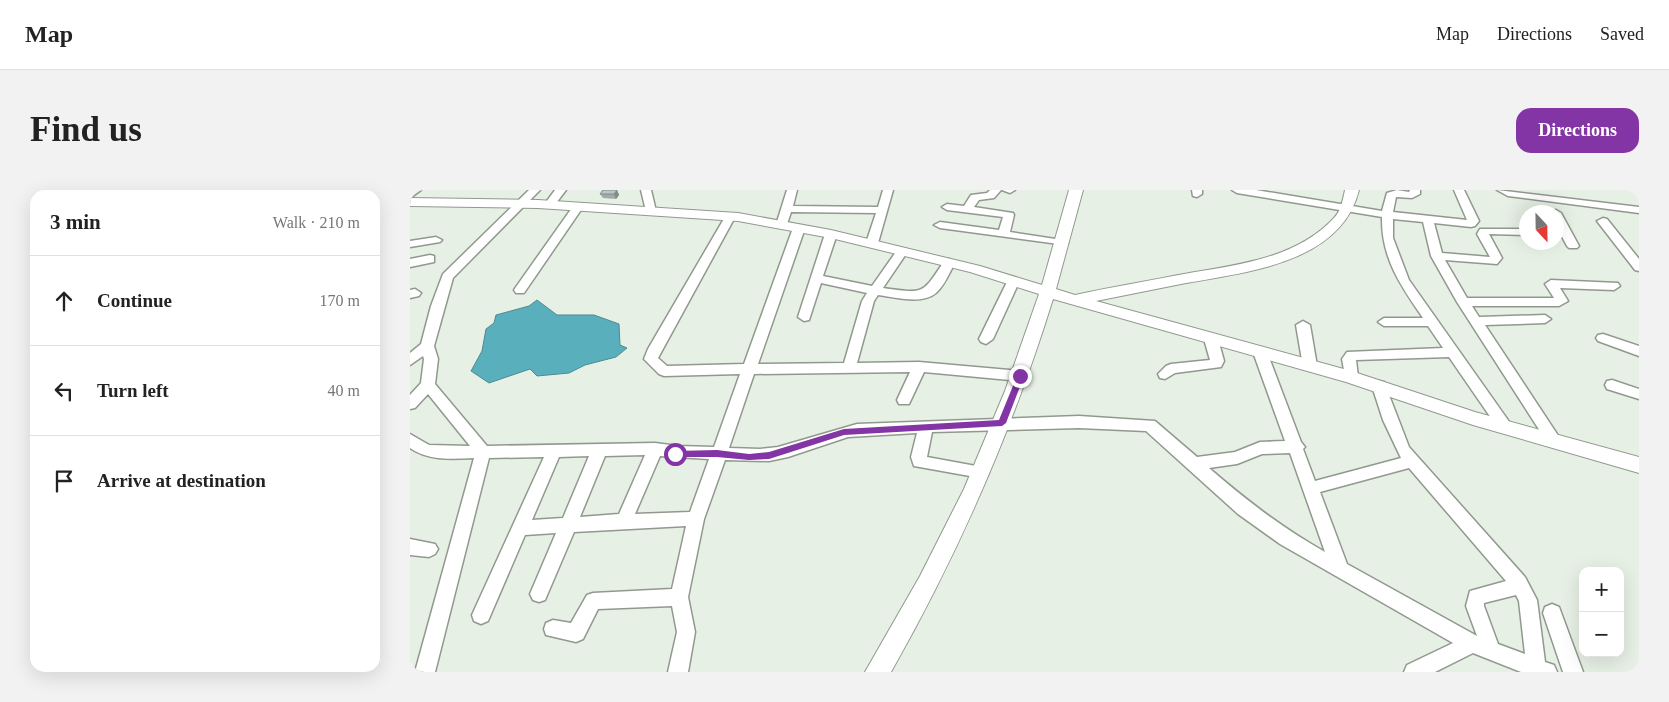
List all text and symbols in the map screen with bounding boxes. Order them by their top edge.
text: Map [25,21,73,47]
text: Map [1436,24,1469,44]
text: Directions [1497,24,1572,44]
text: Saved [1600,24,1644,44]
button: Directions [1516,108,1639,153]
text: Find us [30,110,142,149]
north arrow [1519,205,1564,250]
text: 3 min [50,210,101,234]
text: Walk · 210 m [273,214,360,231]
icon: ahead [50,287,78,315]
text: Continue [97,290,172,311]
text: 170 m [320,292,360,309]
route end [1009,365,1032,388]
icon: left [50,377,78,405]
text: Turn left [97,380,169,401]
text: 40 m [328,382,360,399]
route start [664,443,687,466]
icon: arrive [50,467,78,495]
text: Arrive at destination [97,470,266,491]
map controls [1579,567,1624,657]
button: + [1579,567,1624,612]
button: − [1579,612,1624,657]

